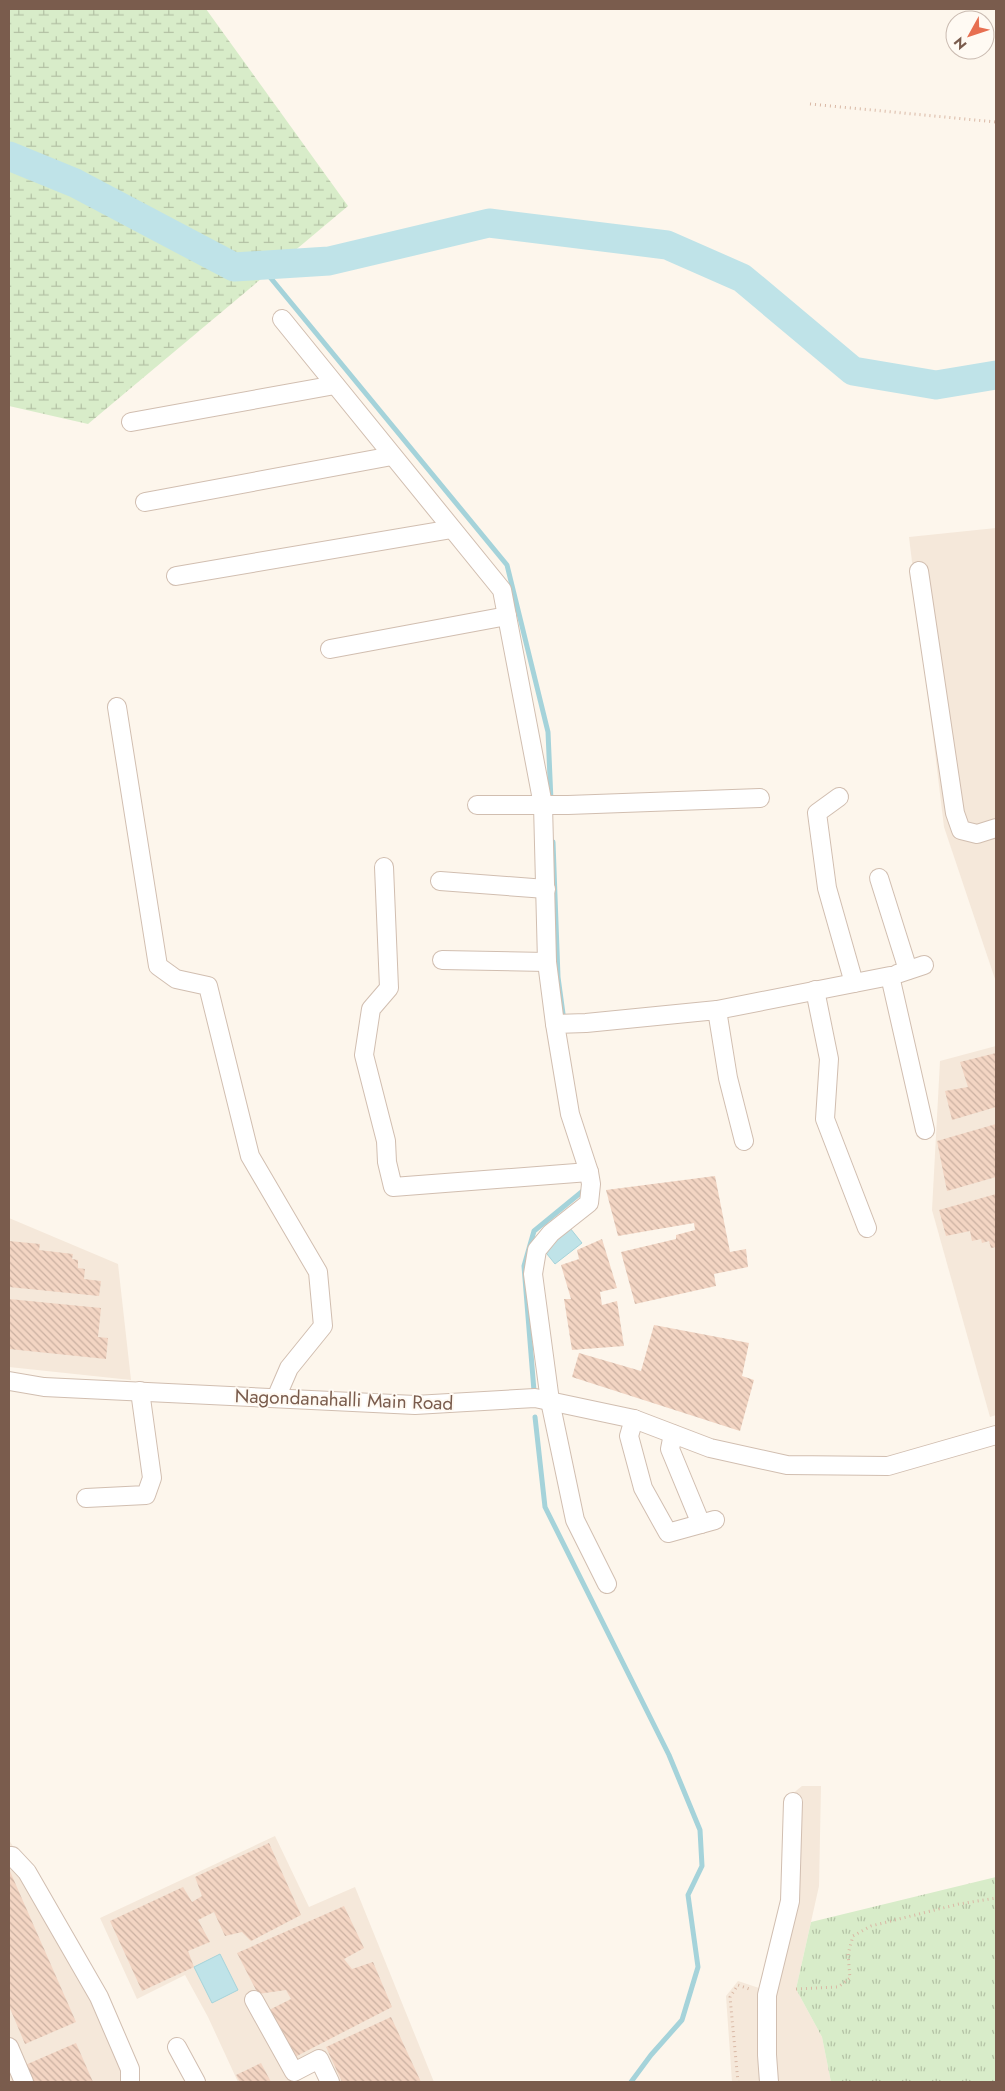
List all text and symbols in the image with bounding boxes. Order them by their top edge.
north arrow [945,10,995,60]
text: N [949,33,971,54]
street label: Nagondanahalli Main Road [234,1382,454,1417]

